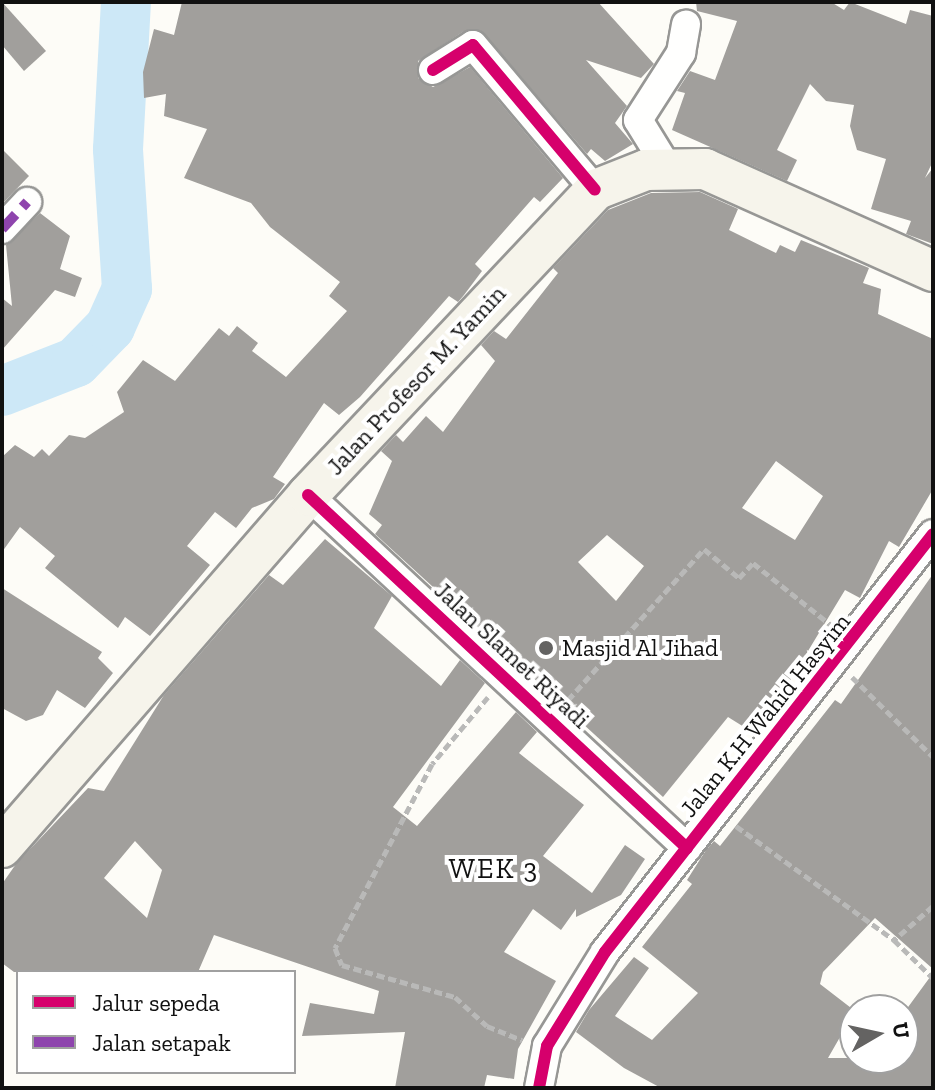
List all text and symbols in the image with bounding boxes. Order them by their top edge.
street label: Jalan Profesor M. Yamin [320,279,512,481]
street label: Jalan Slamet Riyadi [429,576,595,734]
street label: Jalan K.H Wahid Hasyim [674,607,856,823]
place label: Masjid Al Jihad [562,634,719,662]
marker: Masjid Al Jihad [537,639,555,657]
district label: WEK 3 [449,852,539,886]
legend [16,970,296,1074]
text: Jalur sepeda [92,988,220,1017]
north arrow [839,994,919,1074]
text: U [887,1021,916,1040]
text: Jalan setapak [92,1028,231,1057]

